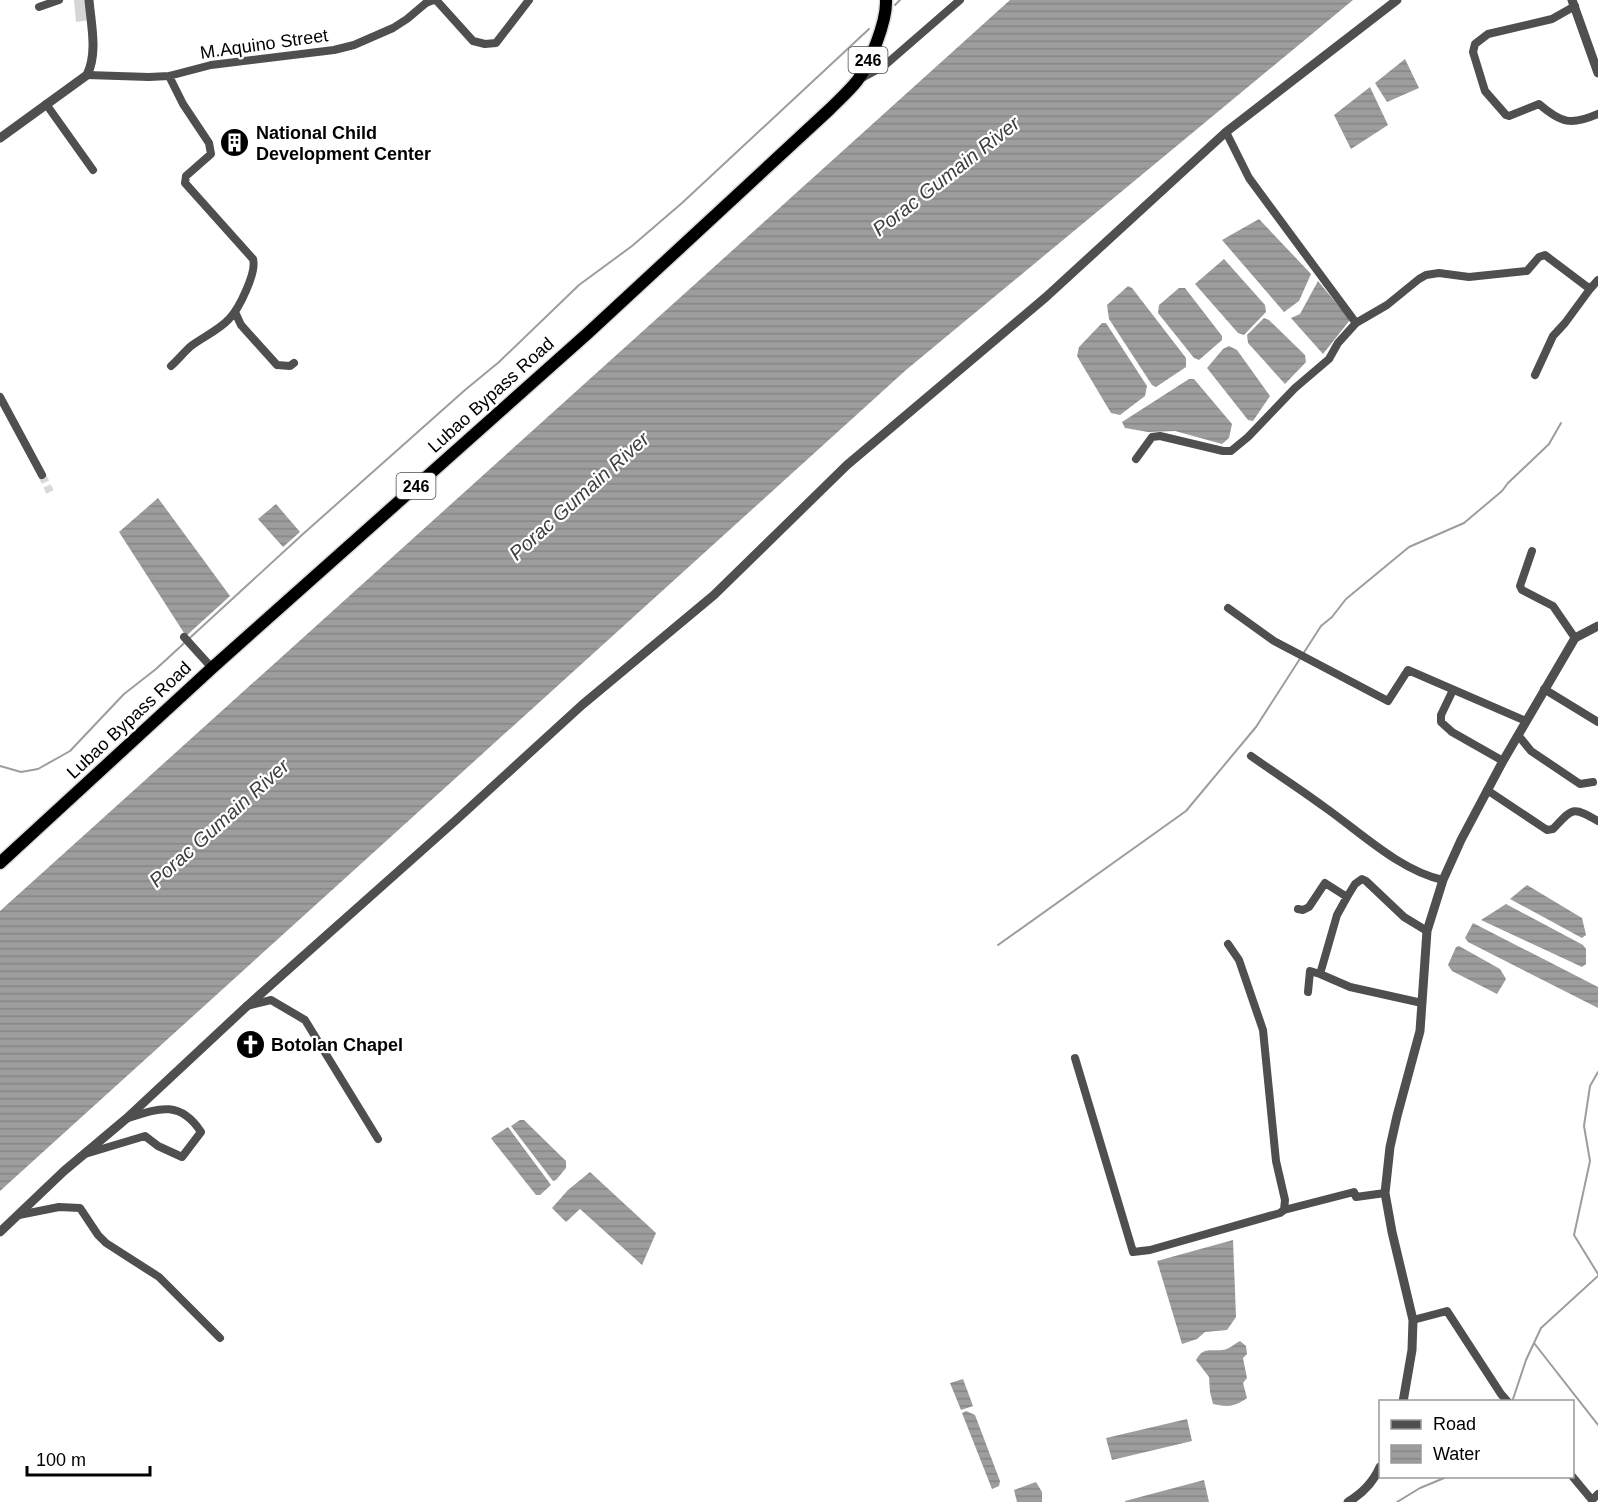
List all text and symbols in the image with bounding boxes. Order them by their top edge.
street label: M.Aquino Street [199,25,329,63]
road number: 246 [848,47,888,73]
water label: Porac Gumain River [868,111,1025,240]
place label: National Child Development Center [256,123,431,164]
building icon: National Child Development Center [219,127,251,159]
street label: Lubao Bypass Road [424,333,558,457]
water label: Porac Gumain River [505,427,654,564]
road number: 246 [396,473,436,499]
street label: Lubao Bypass Road [63,657,195,783]
water label: Porac Gumain River [145,754,294,891]
church icon: Botolan Chapel [234,1029,266,1061]
place label: Botolan Chapel [271,1035,403,1055]
legend [1379,1400,1574,1478]
text: Road [1433,1414,1476,1434]
scale bar [27,1439,150,1477]
text: Water [1433,1444,1480,1464]
text: 100 m [36,1450,86,1470]

